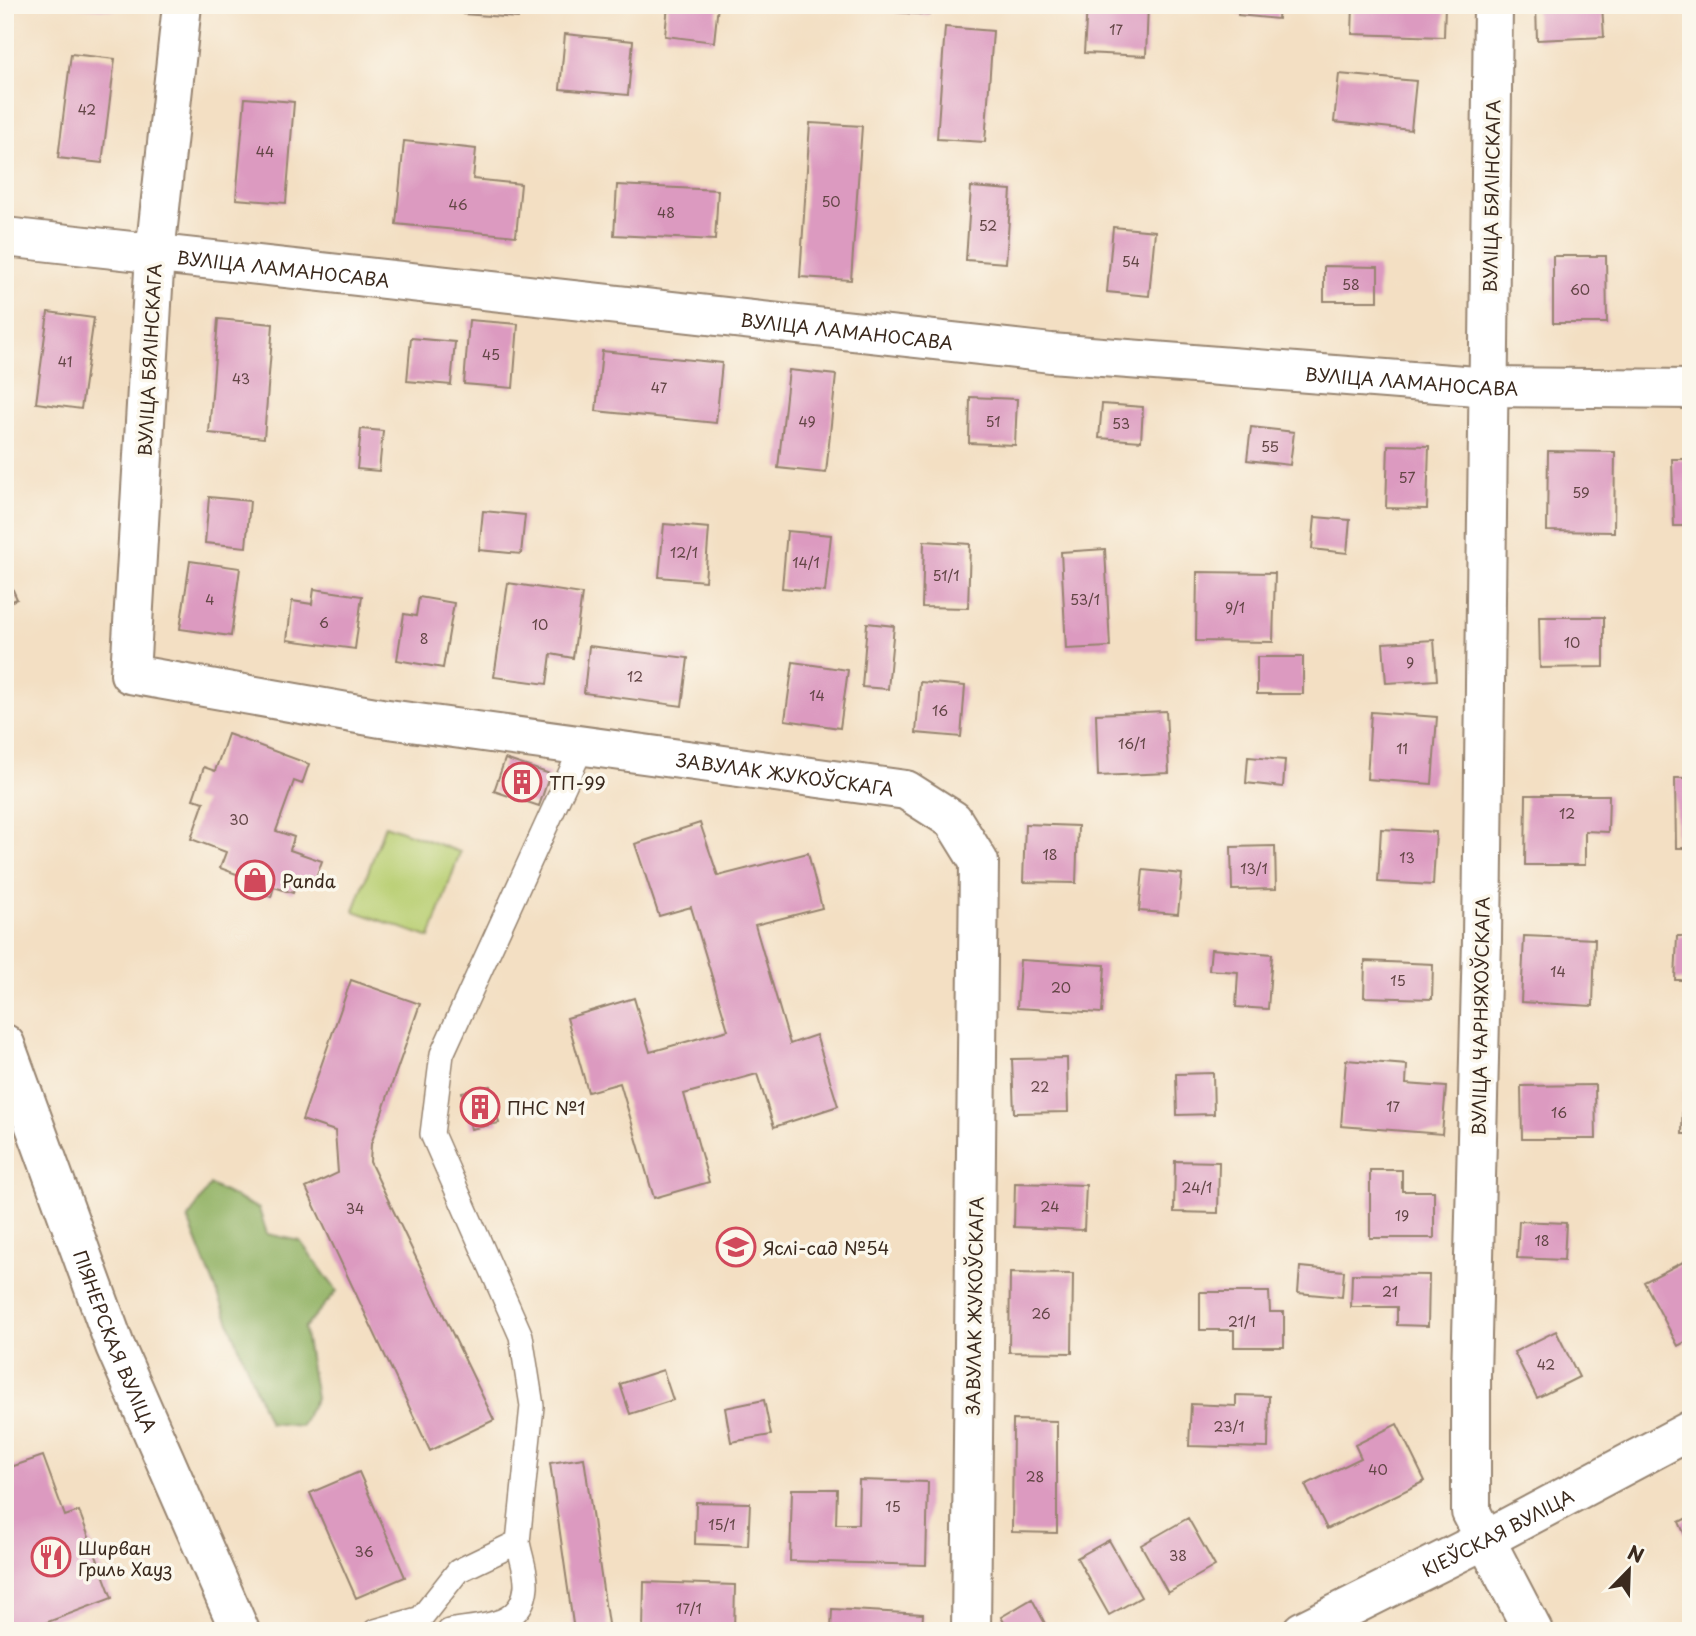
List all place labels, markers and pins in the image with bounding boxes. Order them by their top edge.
building icon: ТП-99 [501,761,543,803]
place label: ТП-99 [549,769,606,796]
shop icon: Panda [234,859,276,901]
place label: Panda [282,867,336,894]
building icon: ПНС №1 [459,1086,501,1128]
place label: ПНС №1 [507,1094,585,1121]
school or university icon: Яслі-сад №54 [715,1226,757,1268]
place label: Яслі-сад №54 [763,1234,889,1261]
place label: Ширван Гриль Хауз [78,1534,173,1582]
restaurant icon: Ширван Гриль Хауз [30,1536,72,1578]

